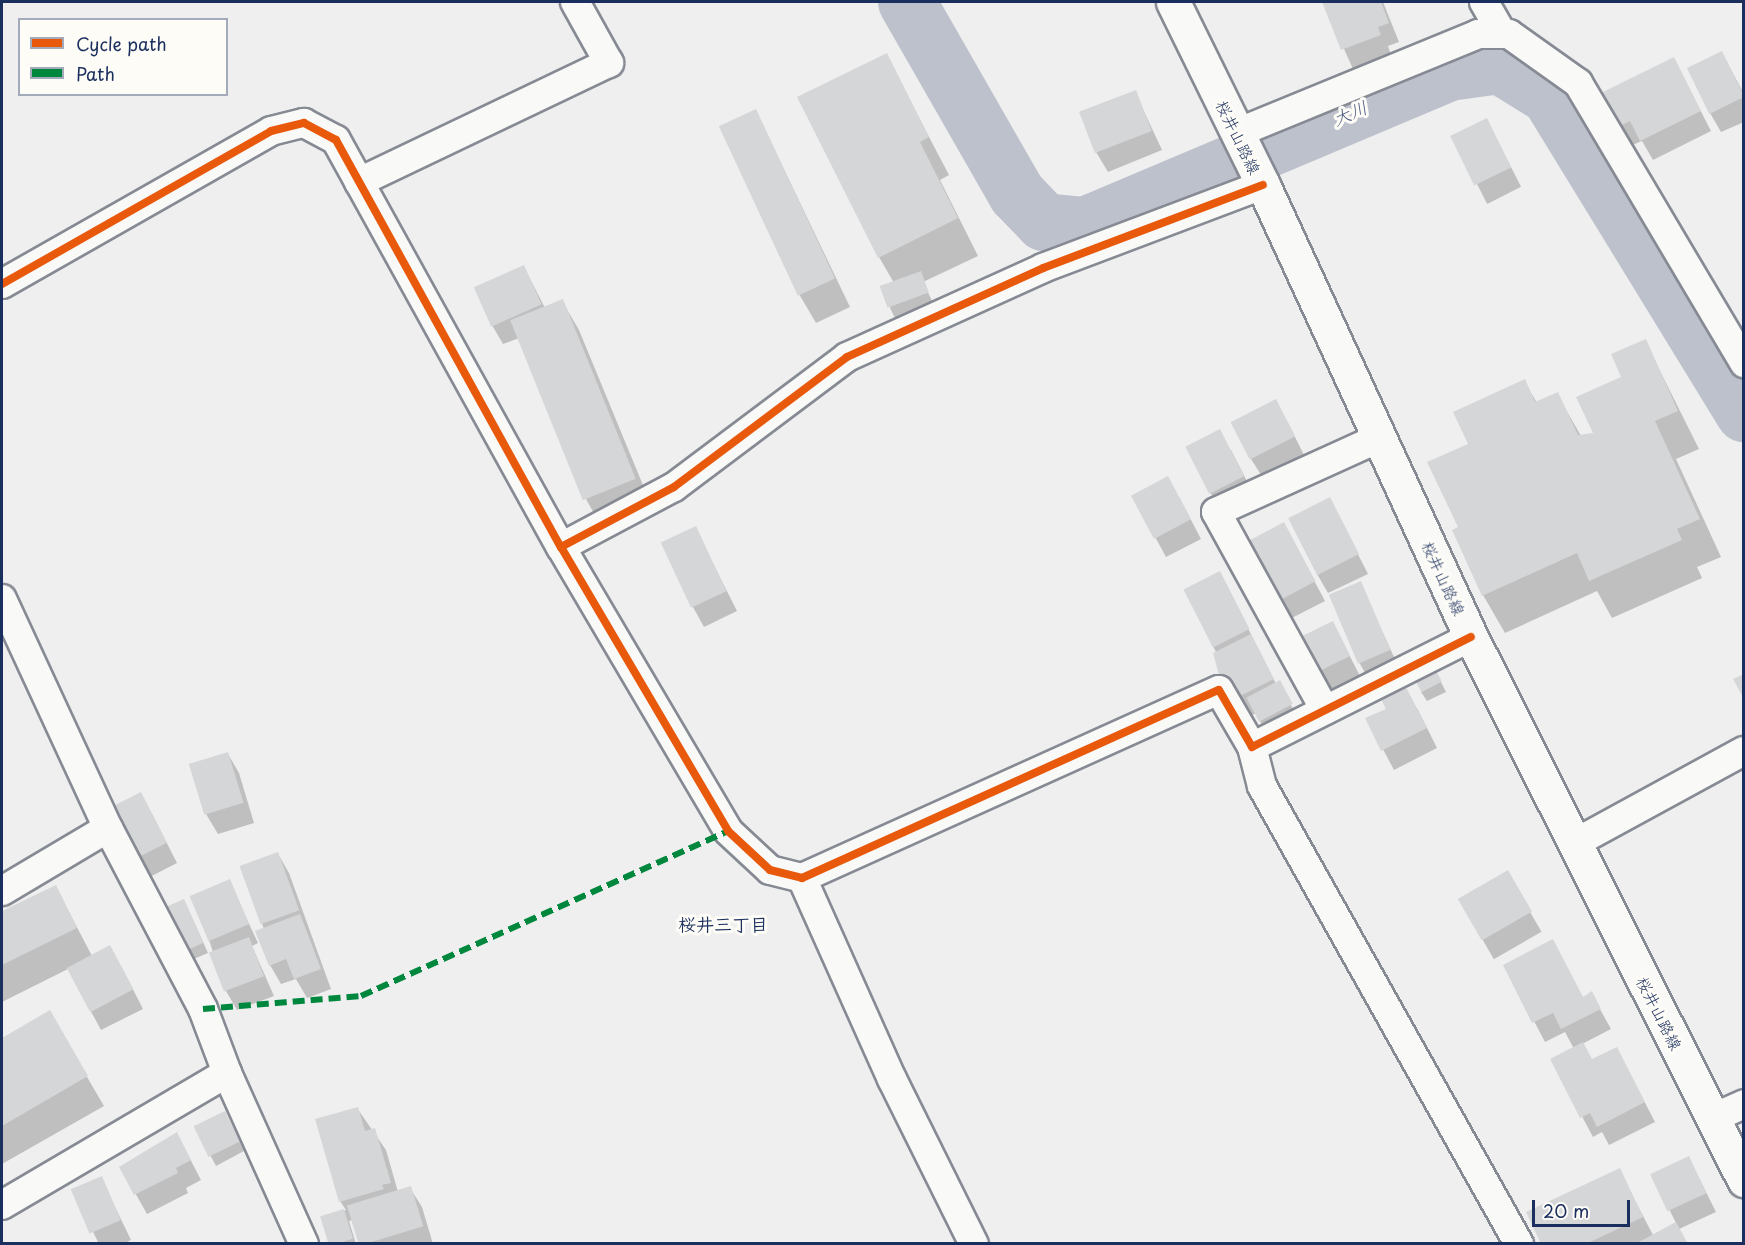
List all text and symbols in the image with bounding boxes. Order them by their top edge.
legend [18,18,228,96]
text: Cycle path [76,30,167,57]
text: Path [76,60,115,87]
water label: 大川 [1329,96,1371,130]
street label: 桜井山路線 [1213,97,1265,177]
street label: 桜井山路線 [1418,538,1470,618]
district label: 桜井三丁目 [678,913,768,935]
street label: 桜井山路線 [1633,973,1687,1053]
scale bar [1535,1188,1632,1226]
text: 20 m [1543,1197,1589,1224]

